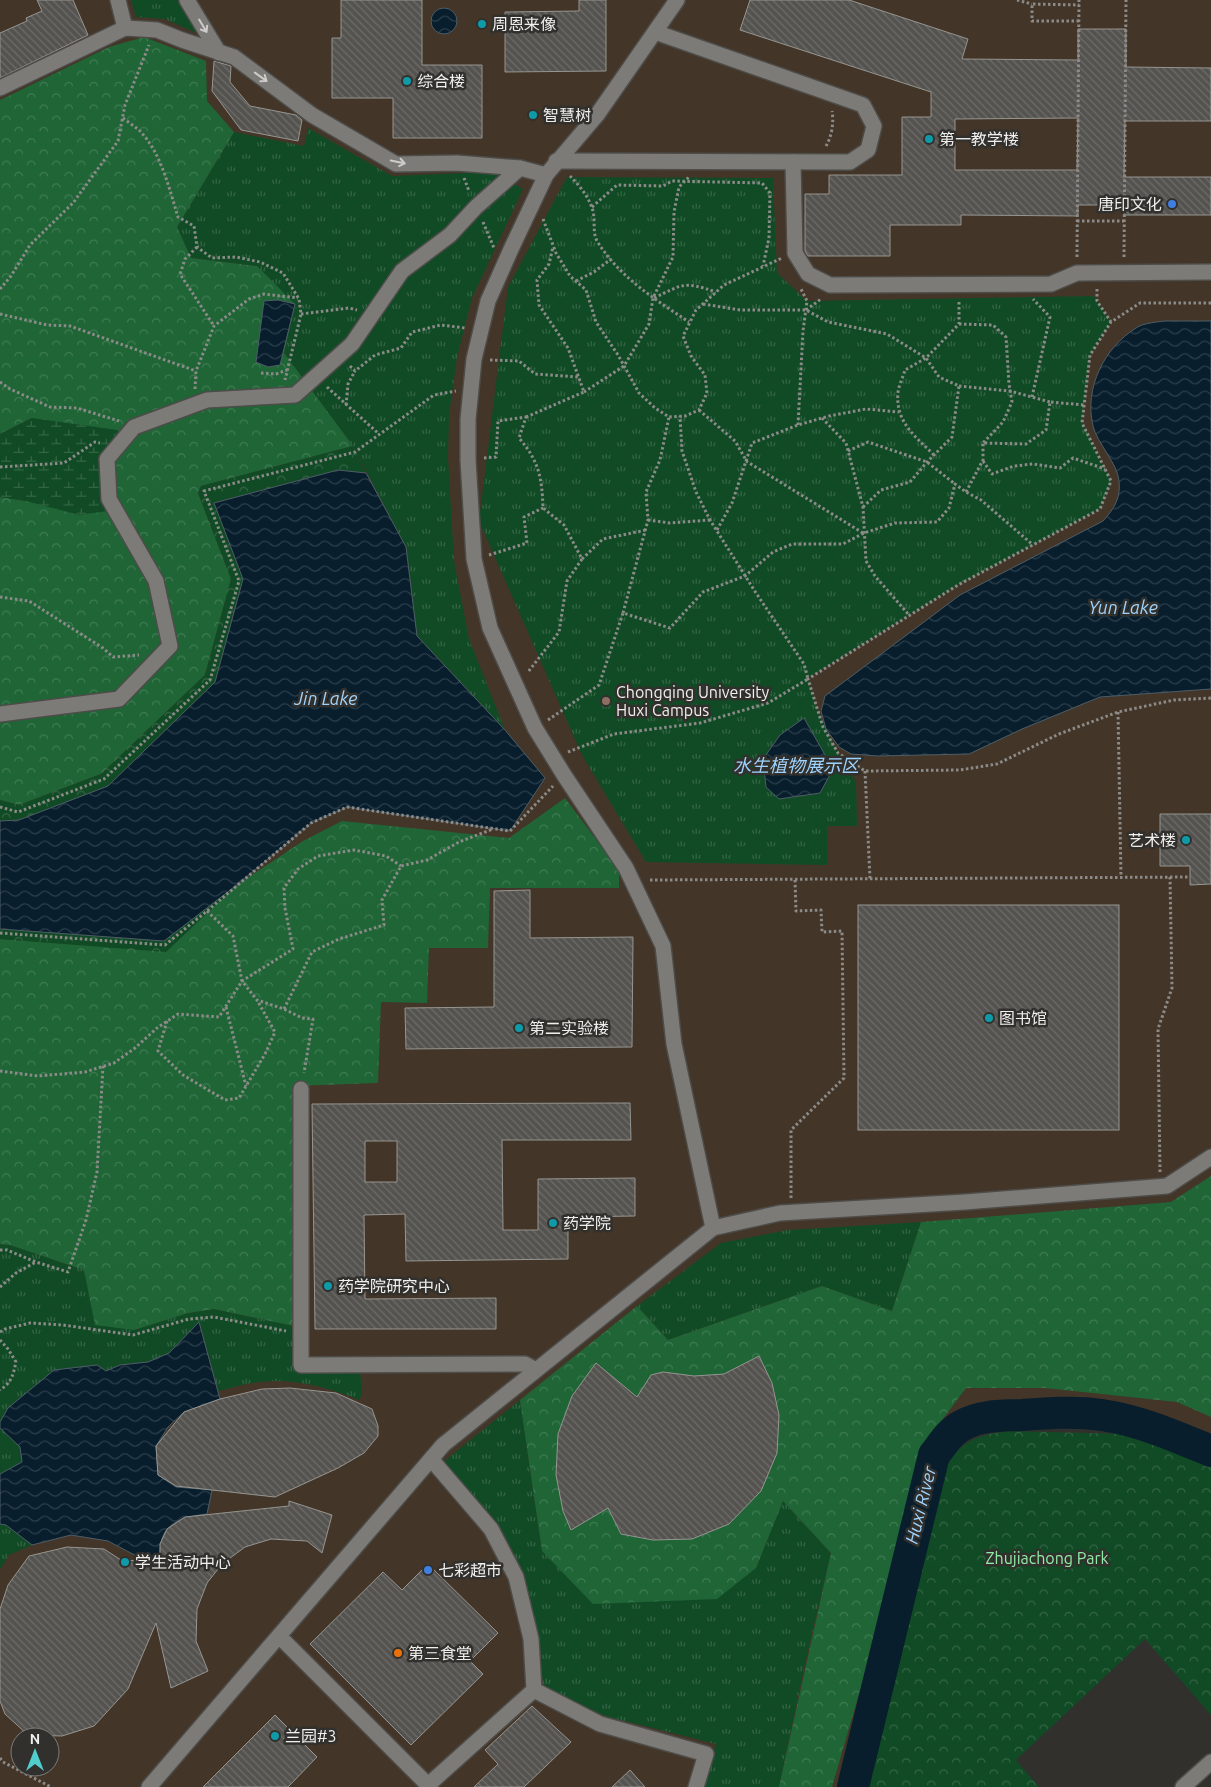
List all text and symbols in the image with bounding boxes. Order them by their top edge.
place label: 周恩来像 [492,15,556,33]
marker: 周恩来像 [476,18,488,30]
one-way arrow [199,19,209,33]
one-way arrow [254,72,268,82]
place label: 综合楼 [417,72,465,90]
marker: 综合楼 [401,75,413,87]
place label: 智慧树 [543,106,591,124]
marker: 智慧树 [527,109,539,121]
place label: 第一教学楼 [939,130,1019,148]
marker: 第一教学楼 [923,133,935,145]
one-way arrow [390,157,406,167]
place label: 唐印文化 [1098,195,1162,213]
marker: 唐印文化 [1166,198,1178,210]
water label: Yun Lake [1088,597,1158,617]
place label: Chongqing University Huxi Campus [616,683,770,719]
water label: Jin Lake [294,688,357,708]
marker: Chongqing University Huxi Campus [600,695,612,707]
water label: 水生植物展示区 [733,755,862,775]
place label: 艺术楼 [1128,831,1176,849]
marker: 艺术楼 [1180,834,1192,846]
place label: 图书馆 [999,1009,1047,1027]
marker: 图书馆 [983,1012,995,1024]
place label: 第二实验楼 [529,1019,609,1037]
marker: 第二实验楼 [513,1022,525,1034]
place label: 药学院 [563,1214,611,1232]
marker: 药学院 [547,1217,559,1229]
place label: 药学院研究中心 [338,1277,450,1295]
marker: 药学院研究中心 [322,1280,334,1292]
water label: Huxi River [901,1463,940,1546]
park label: Zhujiachong Park [985,1549,1109,1567]
place label: 学生活动中心 [135,1553,231,1571]
marker: 学生活动中心 [119,1556,131,1568]
place label: 七彩超市 [438,1561,502,1579]
marker: 七彩超市 [422,1564,434,1576]
place label: 第三食堂 [408,1644,472,1662]
marker: 第三食堂 [392,1647,404,1659]
north arrow [10,1727,60,1777]
place label: 兰园#3 [285,1727,337,1745]
marker: 兰园#3 [269,1730,281,1742]
text: N [30,1731,40,1747]

